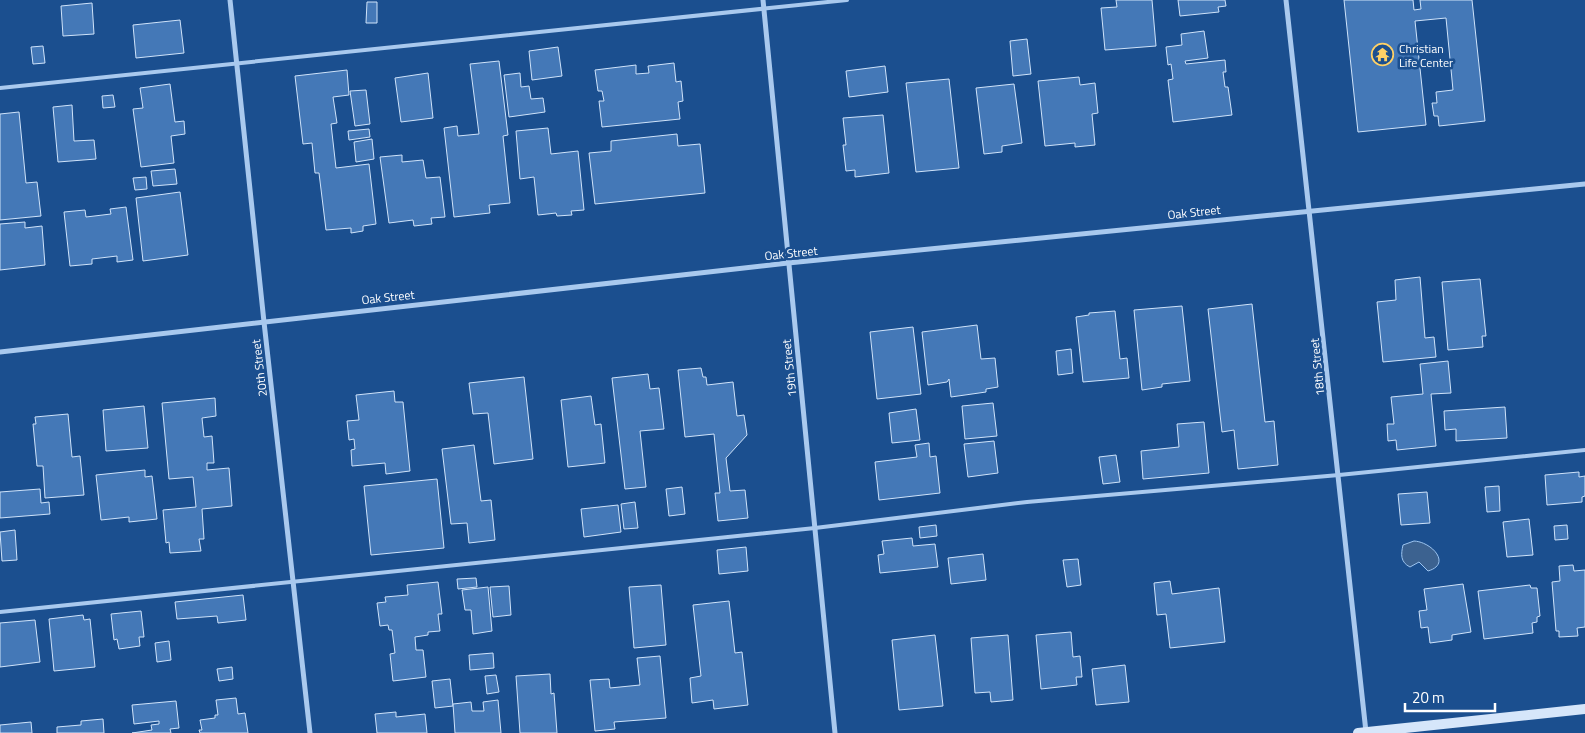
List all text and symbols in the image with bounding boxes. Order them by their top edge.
place label: Christian Life Center [1399,39,1453,72]
temple icon: Christian Life Center [1371,43,1395,67]
street label: Oak Street [1167,200,1222,224]
street label: Oak Street [764,241,819,265]
street label: Oak Street [361,285,416,309]
street label: 20th Street [246,337,272,398]
street label: 18th Street [1304,337,1329,397]
street label: 19th Street [776,338,801,398]
scale bar [1405,680,1495,712]
text: 20 m [1412,686,1445,709]

